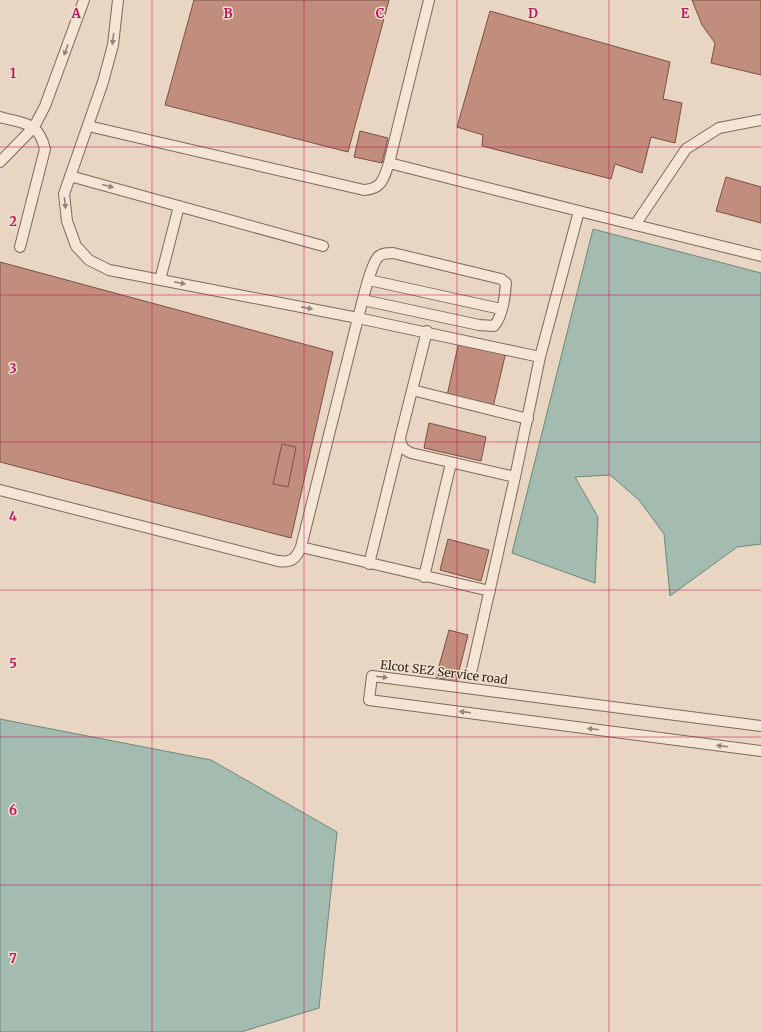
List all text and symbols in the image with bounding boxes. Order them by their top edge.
text: A [70,5,81,22]
text: B [223,5,233,22]
text: C [376,5,385,22]
text: D [528,5,538,22]
text: E [681,5,690,22]
one-way arrow [110,33,117,45]
one-way arrow [63,44,69,56]
text: 1 [10,65,16,82]
one-way arrow [102,184,114,190]
one-way arrow [62,197,68,209]
text: 2 [9,213,17,230]
one-way arrow [174,281,186,287]
one-way arrow [301,305,313,311]
text: 3 [9,360,17,377]
text: 4 [9,508,18,525]
text: 5 [9,655,17,672]
street label: Elcot SEZ Service road [379,657,509,687]
one-way arrow [376,674,388,680]
one-way arrow [458,709,471,716]
one-way arrow [587,726,600,732]
one-way arrow [716,743,728,749]
text: 6 [9,802,17,819]
text: 7 [9,950,17,967]

